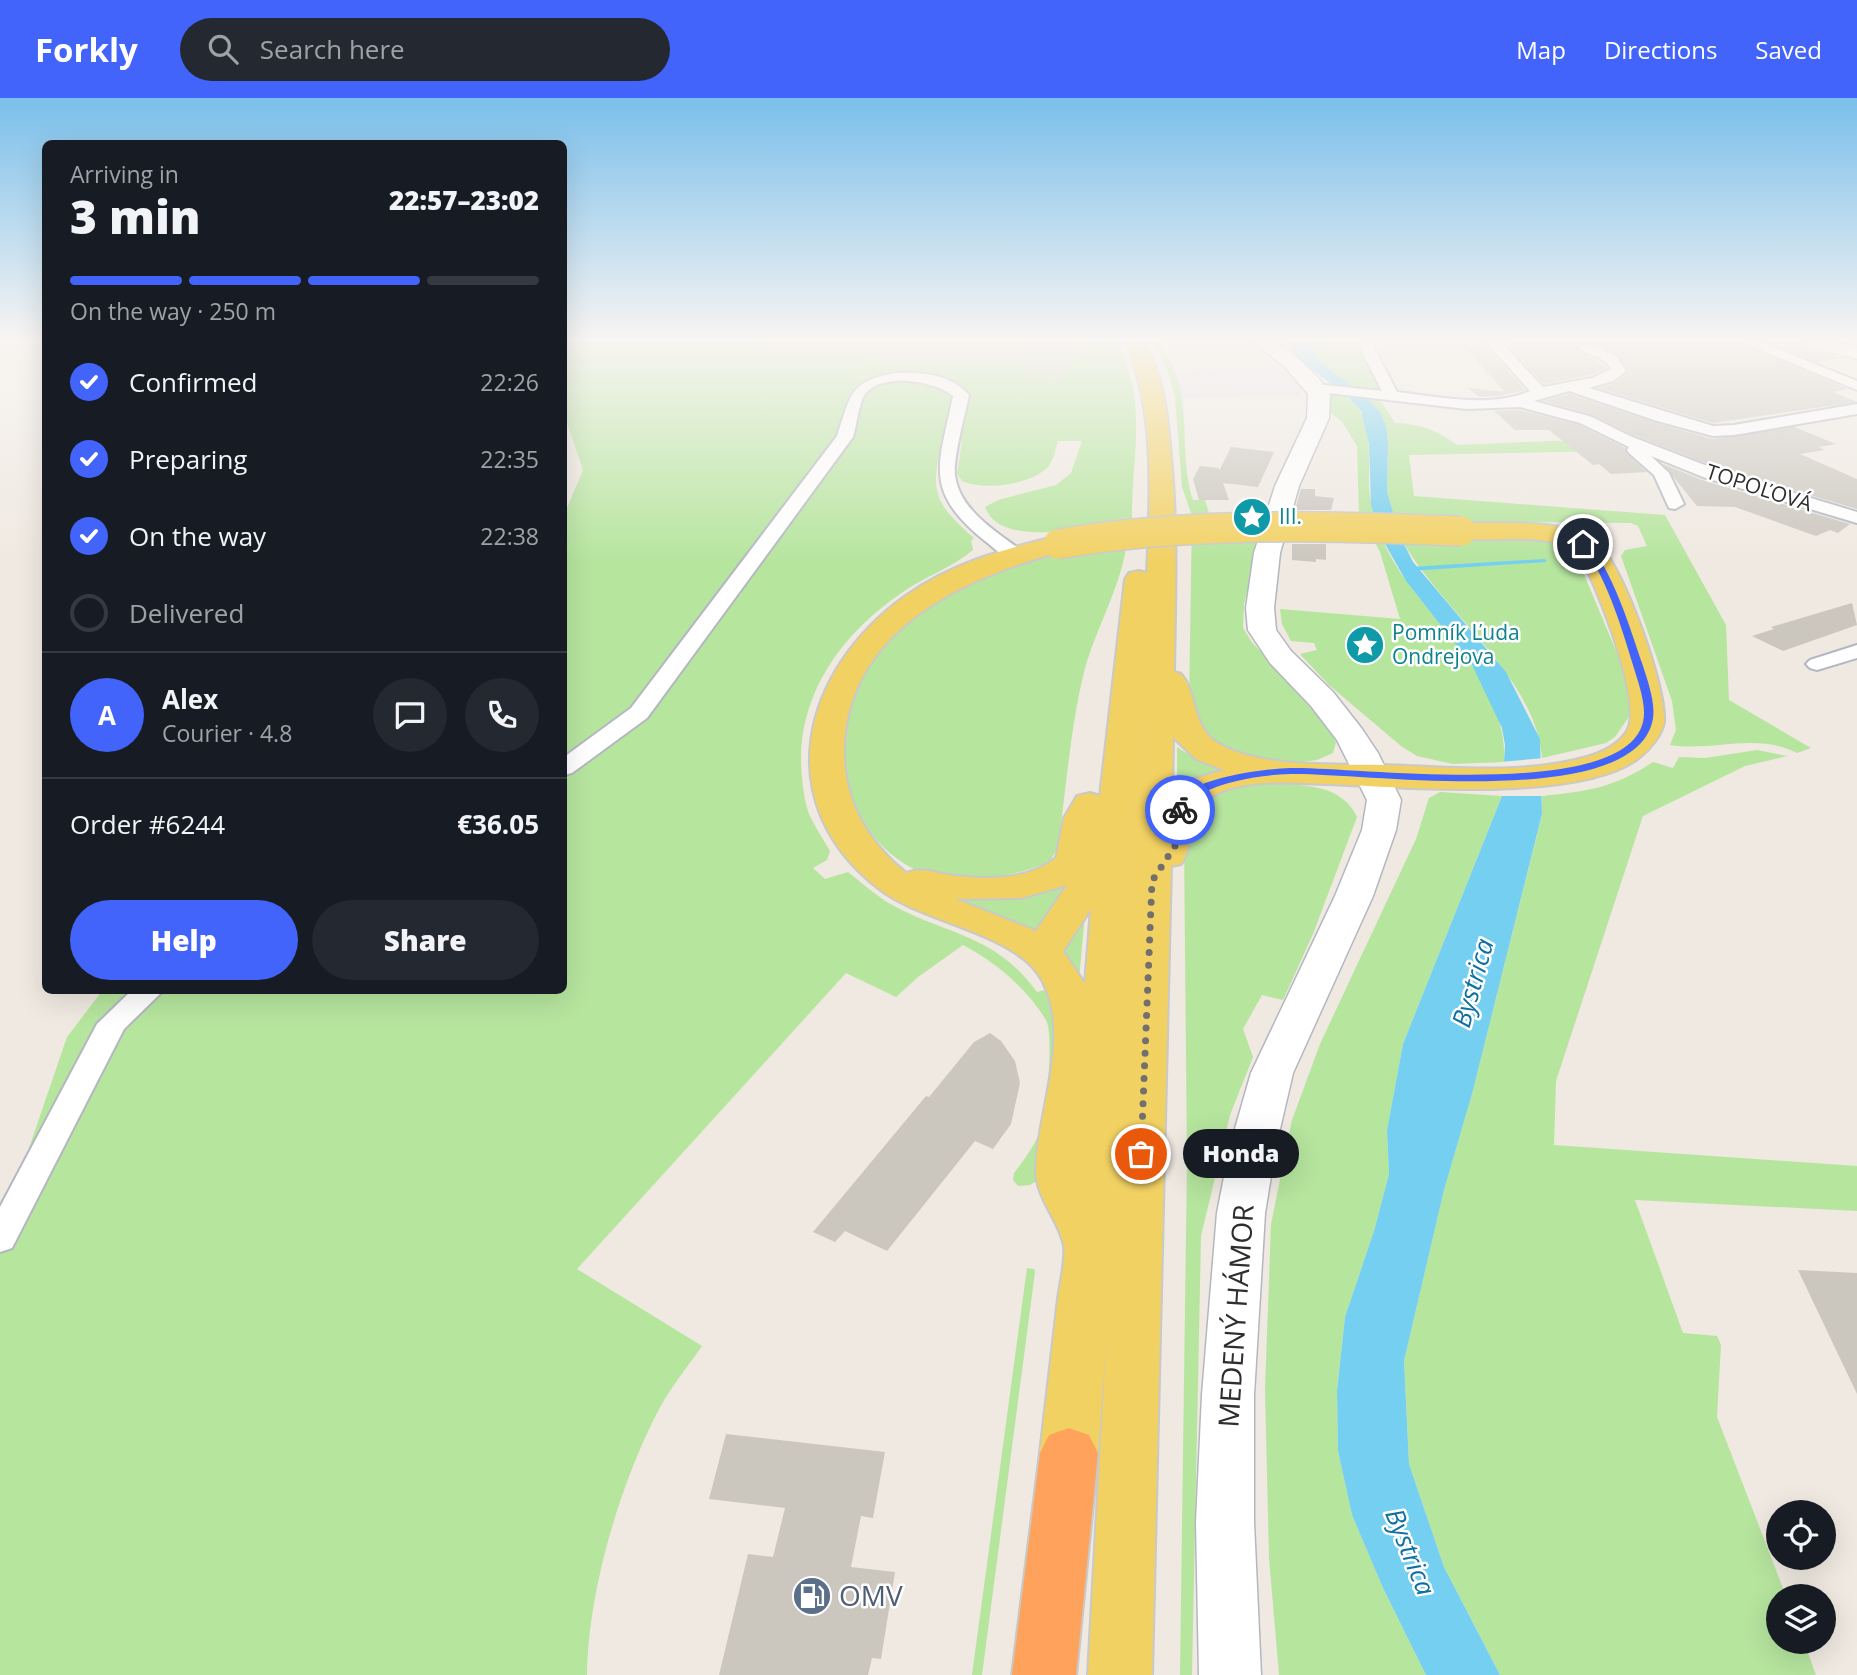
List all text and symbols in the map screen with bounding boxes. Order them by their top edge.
search box [180,18,670,81]
text: Forkly [35,27,138,72]
icon: search [204,30,242,68]
text: Search here [260,31,405,67]
text: Map [1516,33,1566,66]
text: Directions [1604,33,1717,66]
text: Saved [1755,33,1822,66]
text: Arriving in [70,158,179,190]
text: 22:57–23:02 [389,182,539,218]
text: 3 min [70,185,201,247]
text: On the way · 250 m [70,295,276,327]
icon: check [70,363,108,401]
text: Confirmed [129,364,257,400]
text: 22:26 [480,366,539,398]
icon: check [70,440,108,478]
text: Preparing [129,441,247,477]
text: 22:35 [480,443,539,475]
street label: TOPOĽOVÁ [1703,457,1817,518]
place icon: III. [1231,496,1273,538]
place label: III. [1279,502,1302,530]
pin [1553,514,1613,574]
icon: check [70,517,108,555]
text: On the way [129,518,266,554]
text: 22:38 [480,520,539,552]
icon: home [1564,525,1602,563]
text: Delivered [129,595,244,631]
place label: Pomník Ľuda Ondrejova [1392,618,1520,670]
place icon: Pomník Ľuda Ondrejova [1344,624,1386,666]
button: chat [373,678,447,752]
button: phone [465,678,539,752]
text: Alex [162,681,218,717]
text: A [98,697,116,733]
text: Courier · 4.8 [162,717,292,749]
courier [1145,775,1215,845]
icon: bike [1161,791,1199,829]
text: Order #6244 [70,806,225,842]
text: €36.05 [457,806,539,842]
button: Help [70,900,298,980]
button: Share [312,900,539,980]
water label: Bystrica [1442,934,1502,1031]
pin [1111,1124,1171,1184]
callout: Honda [1183,1130,1298,1178]
icon: bag [1122,1135,1160,1173]
text: Honda [1203,1137,1279,1169]
street label: MEDENÝ HÁMOR [1208,1203,1262,1429]
map controls [1766,1500,1836,1654]
button: locate [1766,1500,1836,1570]
water label: Bystrica [1377,1503,1445,1601]
fuel station icon: OMV [791,1575,833,1617]
place label: OMV [839,1576,903,1614]
button: layers [1766,1584,1836,1654]

